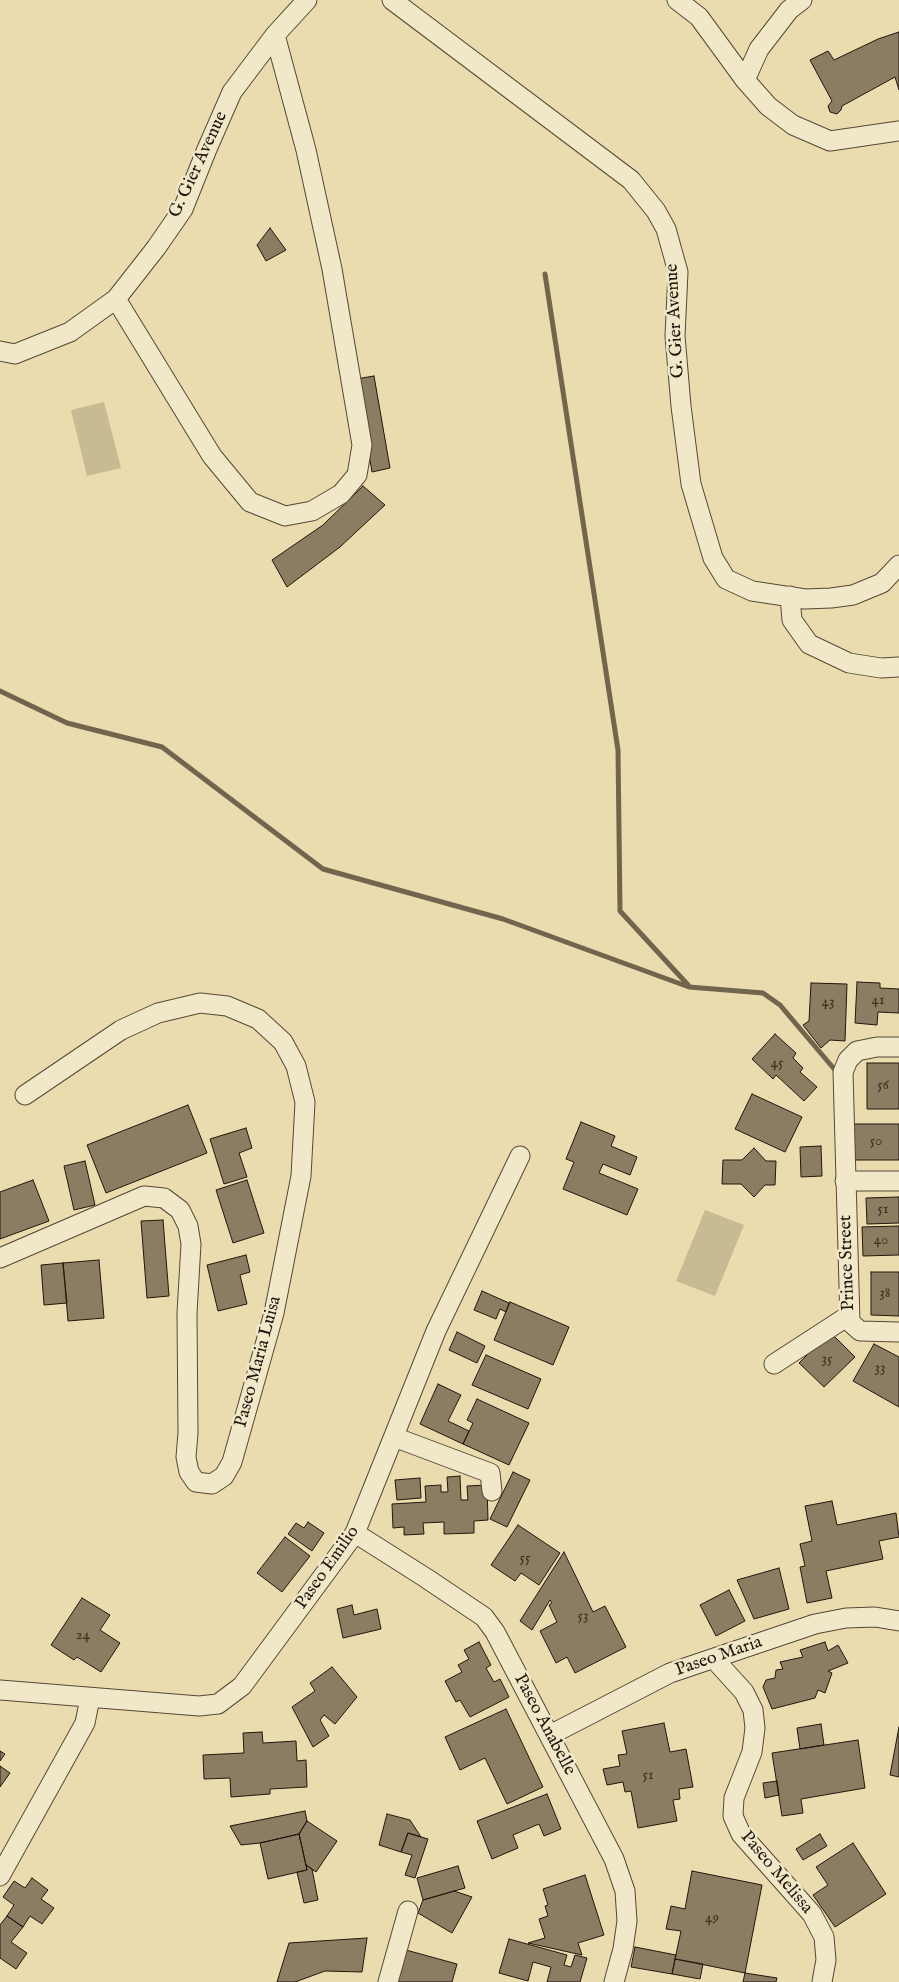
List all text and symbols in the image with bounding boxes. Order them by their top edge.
street label: G. Gier Avenue [165,108,233,222]
street label: G. Gier Avenue [662,263,690,379]
house number: 41 [872,992,884,1010]
house number: 43 [822,994,834,1012]
house number: 45 [771,1055,783,1073]
house number: 56 [877,1077,889,1095]
house number: 50 [870,1133,882,1151]
house number: 51 [877,1201,889,1219]
street label: Prince Street [836,1215,860,1311]
house number: 40 [874,1232,888,1250]
house number: 38 [879,1285,891,1303]
street label: Paseo Maria Luisa [231,1294,287,1430]
house number: 35 [821,1351,833,1369]
house number: 33 [874,1360,886,1378]
street label: Paseo Emilio [291,1522,365,1614]
house number: 55 [520,1550,530,1568]
house number: 53 [577,1608,589,1626]
house number: 24 [76,1627,90,1645]
street label: Paseo Maria [673,1632,765,1682]
street label: Paseo Anabelle [508,1671,580,1779]
house number: 51 [642,1767,654,1785]
street label: Paseo Melissa [735,1827,817,1919]
house number: 49 [705,1910,719,1928]

